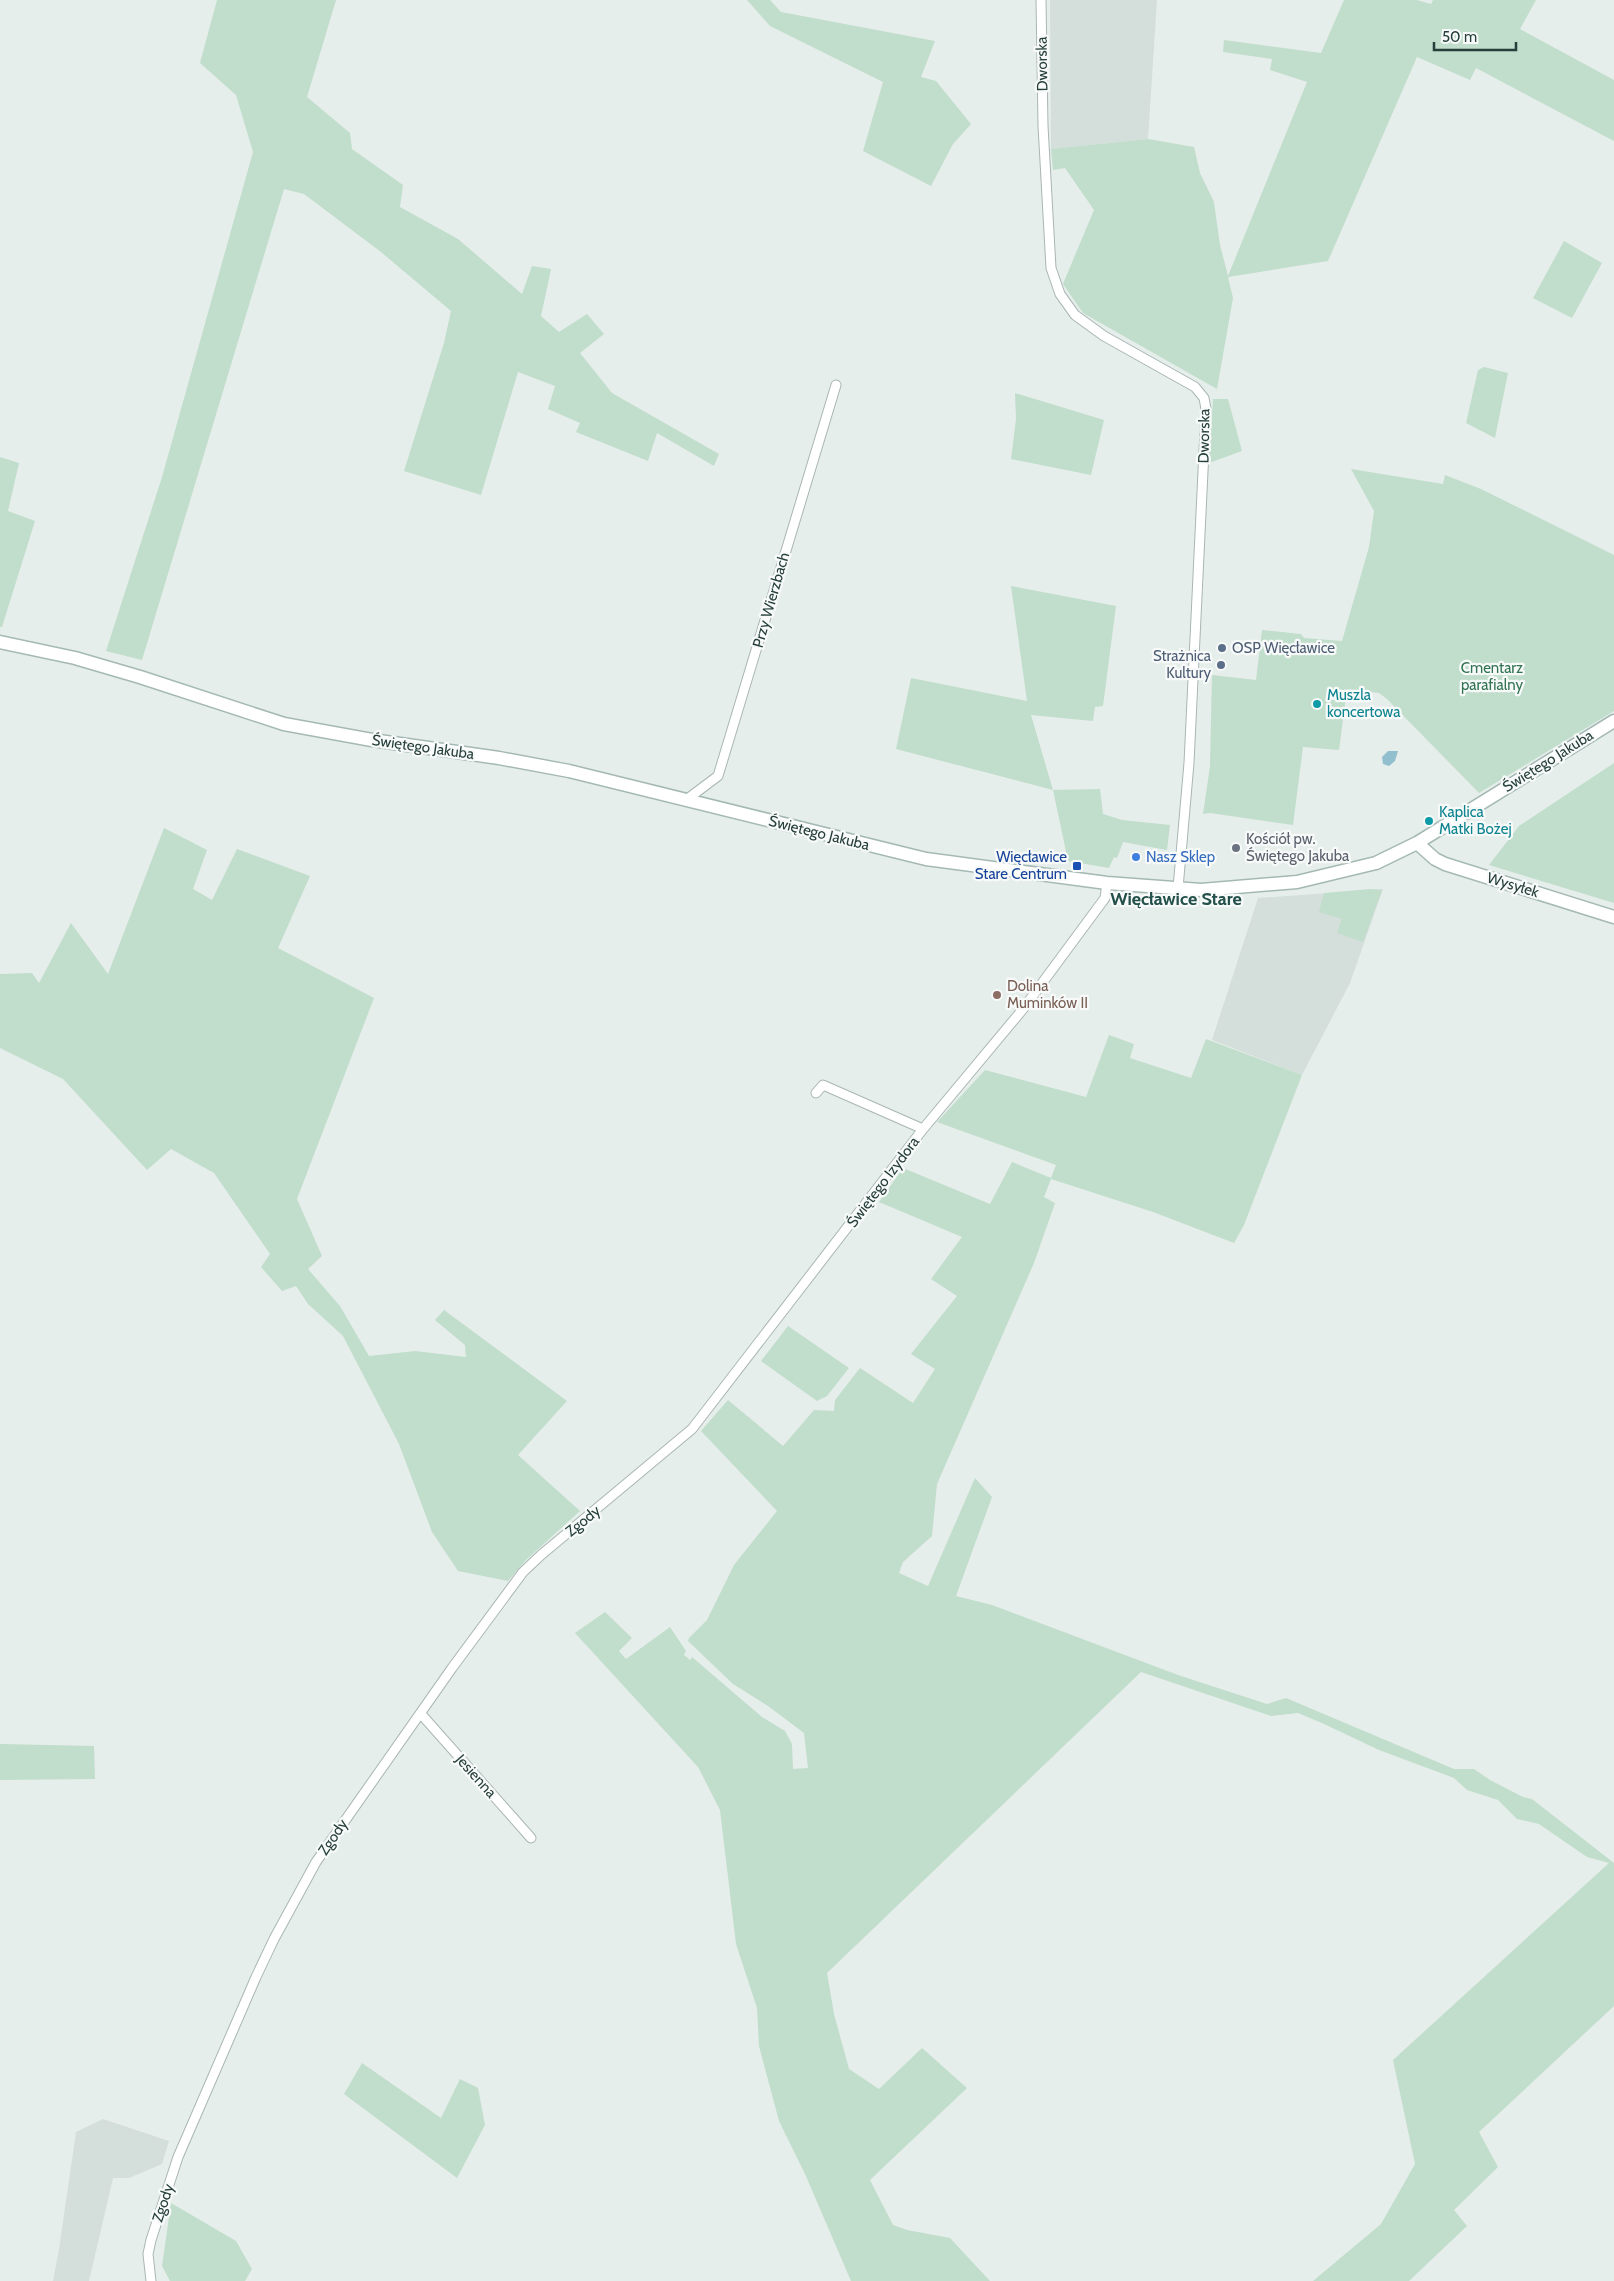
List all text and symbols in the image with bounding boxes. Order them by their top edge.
scale bar [1434,20,1516,52]
text: 50 m [1442,28,1477,46]
street label: Dworska [1033,36,1051,92]
street label: Dworska [1195,408,1213,464]
street label: Przy Wierzbach [749,550,793,650]
place label: OSP Więcławice [1232,639,1335,657]
marker: OSP Więcławice [1216,642,1228,654]
place label: Strażnica Kultury [1153,647,1212,682]
marker: Strażnica Kultury [1215,659,1227,671]
park label: Cmentarz parafialny [1461,659,1523,694]
place label: Muszla koncertowa [1327,686,1401,721]
marker: Muszla koncertowa [1311,698,1323,710]
street label: Świętego Jakuba [1499,725,1597,796]
street label: Świętego Jakuba [371,730,476,763]
place label: Kaplica Matki Bożej [1439,803,1512,838]
street label: Świętego Jakuba [767,811,872,854]
marker: Kaplica Matki Bożej [1423,815,1435,827]
place label: Kościół pw. Świętego Jakuba [1246,830,1350,865]
marker: Kościół pw. Świętego Jakuba [1230,842,1242,854]
place label: Więcławice Stare Centrum [975,848,1067,883]
place label: Nasz Sklep [1146,848,1215,866]
marker: Nasz Sklep [1130,851,1142,863]
marker: Więcławice Stare Centrum [1071,860,1083,872]
street label: Wysyłek [1485,869,1541,901]
district label: Więcławice Stare [1110,888,1242,910]
place label: Dolina Muminków II [1007,977,1088,1012]
marker: Dolina Muminków II [991,989,1003,1001]
street label: Świętego Izydora [842,1132,923,1231]
street label: Zgody [562,1501,604,1540]
street label: Jesienna [451,1750,501,1802]
street label: Zgody [315,1815,352,1858]
street label: Zgody [148,2181,178,2225]

